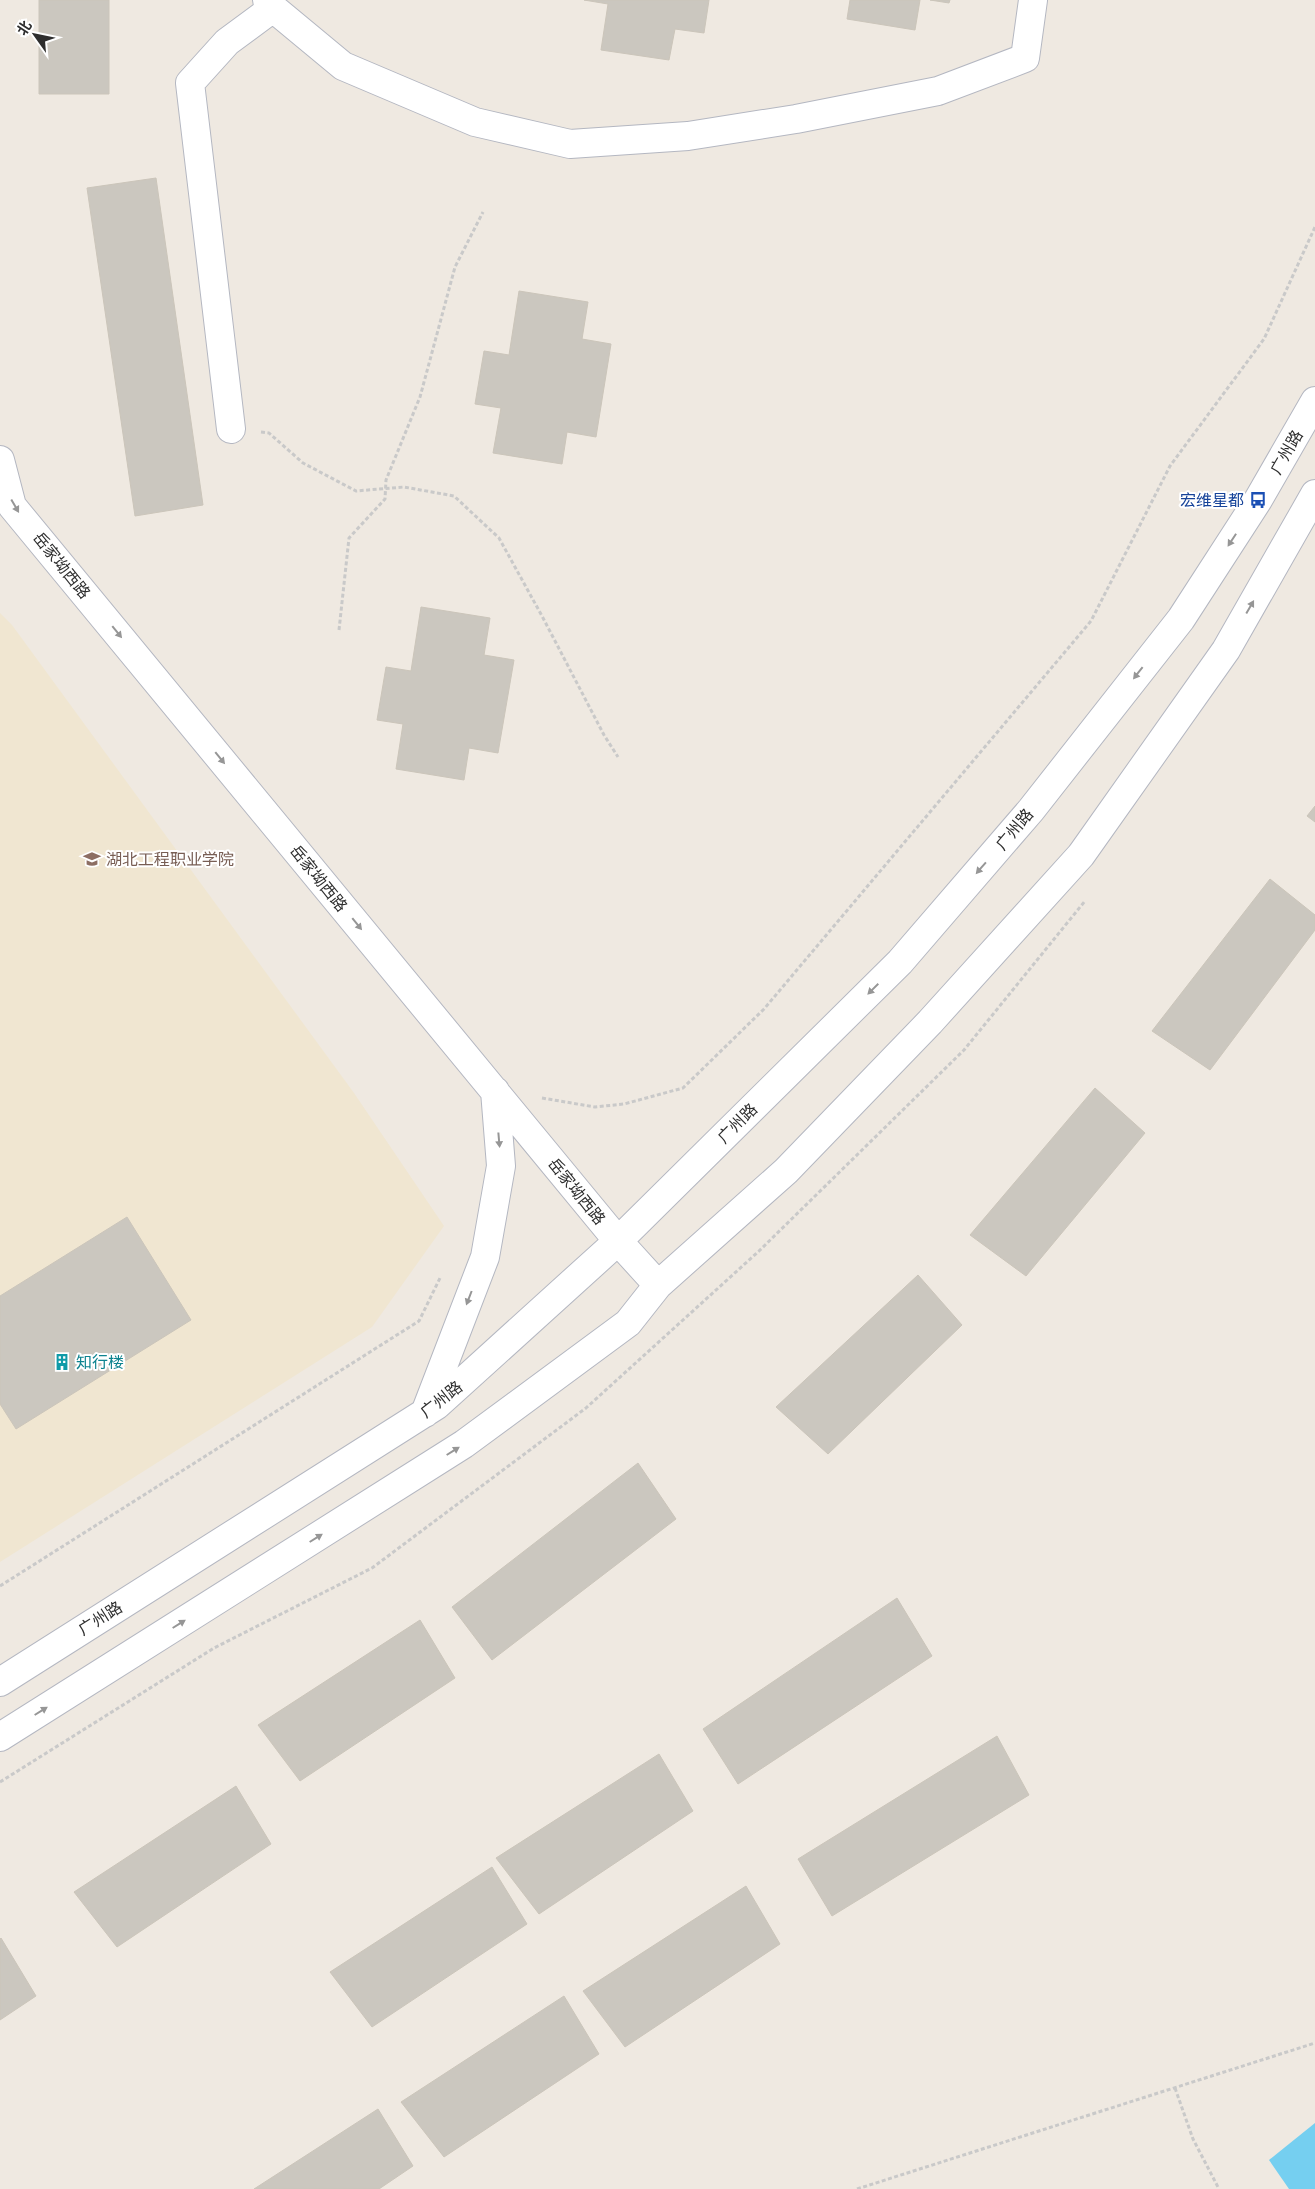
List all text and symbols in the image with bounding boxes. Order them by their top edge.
north arrow [10,10,60,60]
text: 北 [14,18,35,38]
street label: 广州路 [1266,427,1307,478]
bus stop icon: 宏维星都 [1248,490,1268,510]
place label: 宏维星都 [1180,491,1244,510]
one-way arrow [11,499,19,514]
street label: 岳家坳西路 [29,528,94,602]
one-way arrow [1227,534,1236,547]
one-way arrow [1246,600,1254,615]
one-way arrow [111,626,122,639]
one-way arrow [1133,666,1144,679]
one-way arrow [215,751,226,764]
street label: 广州路 [992,805,1037,854]
street label: 岳家坳西路 [286,841,351,915]
school or university icon: 湖北工程职业学院 [82,849,102,869]
place label: 湖北工程职业学院 [106,850,234,869]
one-way arrow [975,861,987,873]
one-way arrow [351,917,362,930]
one-way arrow [867,983,879,995]
street label: 广州路 [714,1100,761,1147]
one-way arrow [495,1132,503,1148]
street label: 岳家坳西路 [544,1154,609,1228]
one-way arrow [465,1291,473,1305]
building icon: 知行楼 [52,1352,72,1372]
place label: 知行楼 [76,1353,124,1372]
street label: 广州路 [417,1377,466,1422]
one-way arrow [447,1446,460,1455]
one-way arrow [309,1533,322,1542]
street label: 广州路 [75,1598,126,1639]
one-way arrow [172,1620,185,1629]
one-way arrow [35,1707,48,1716]

